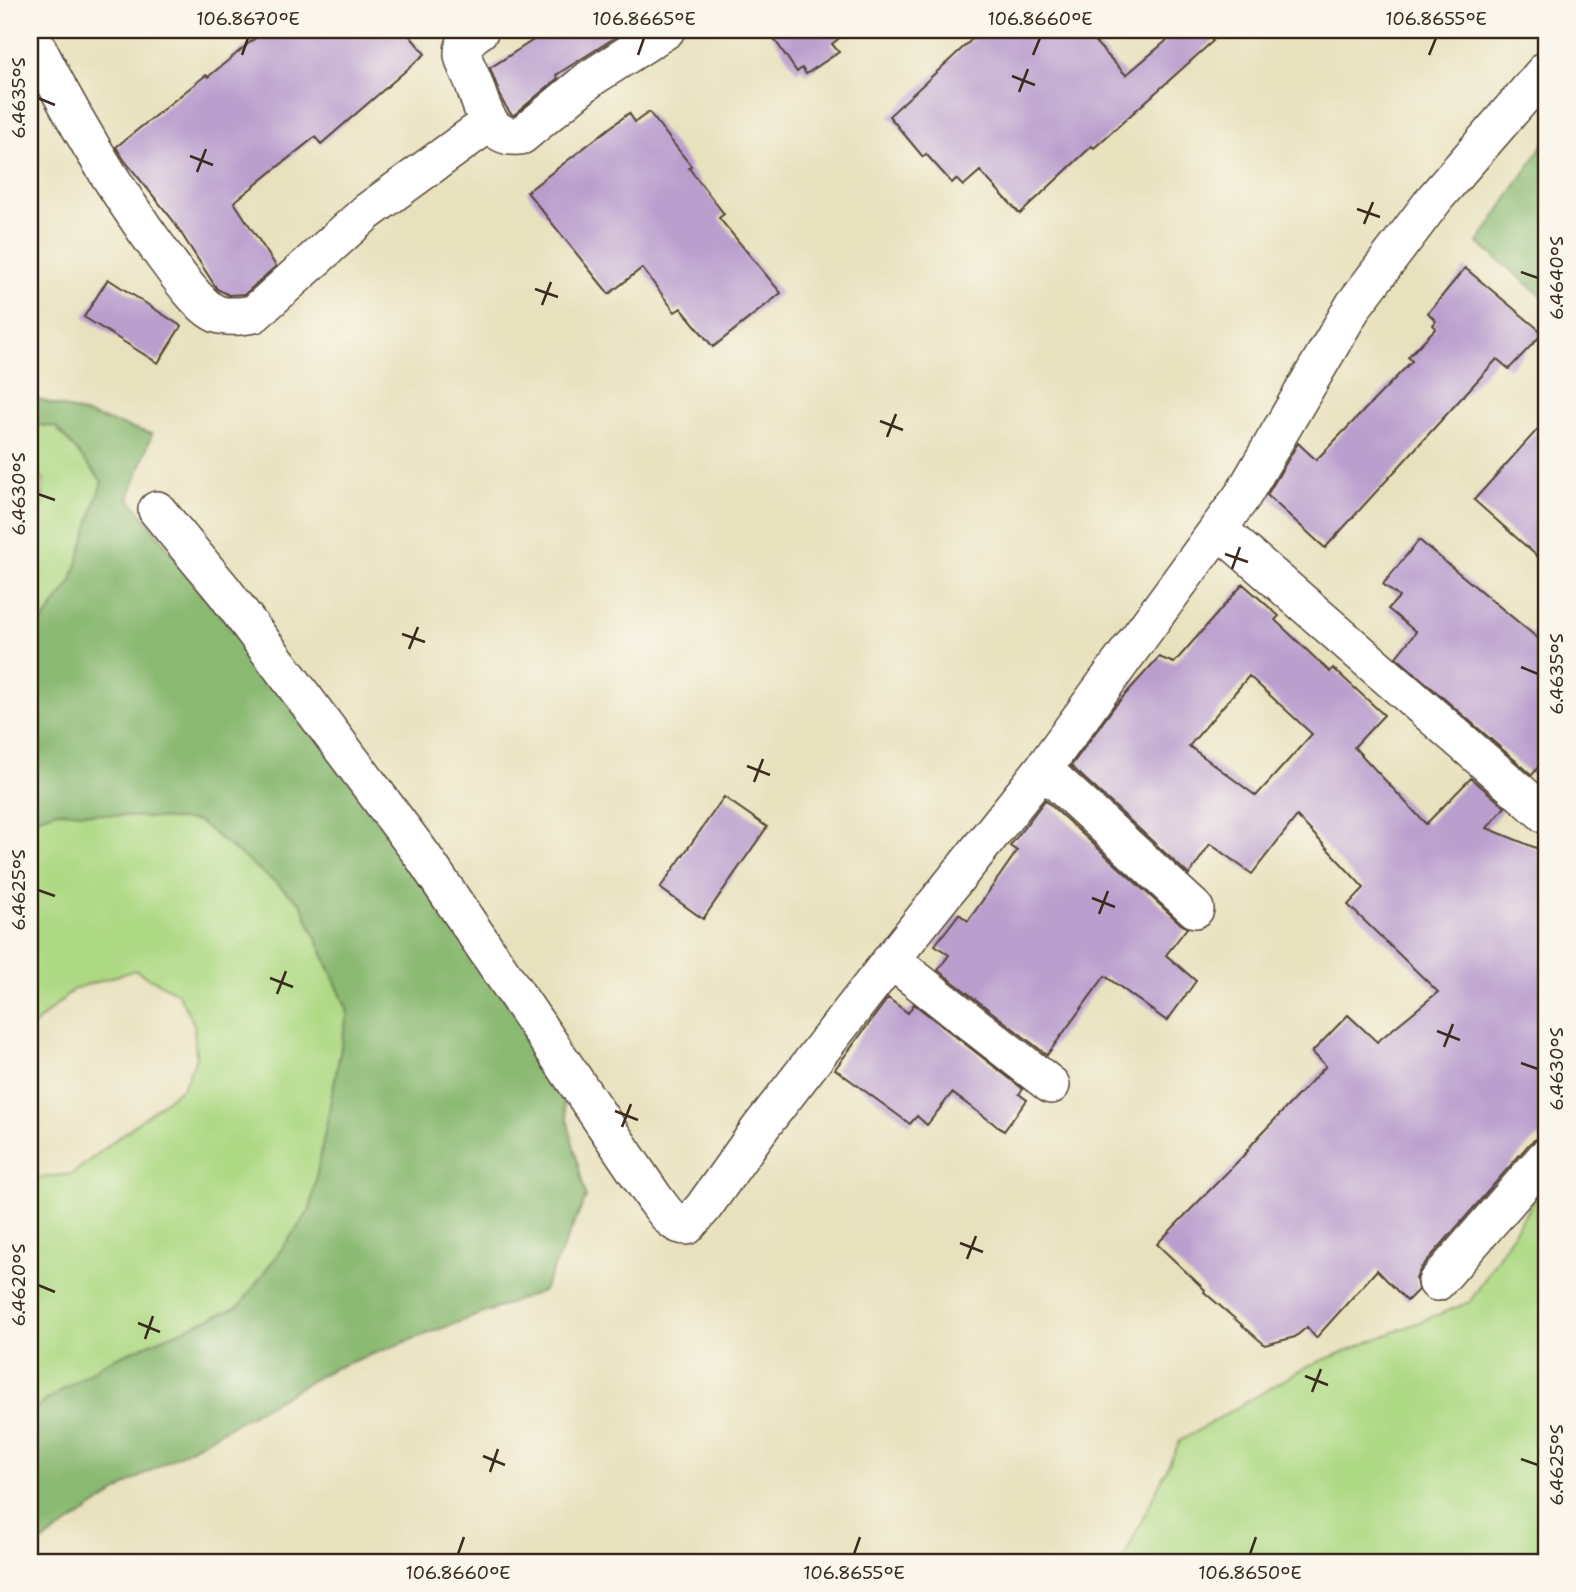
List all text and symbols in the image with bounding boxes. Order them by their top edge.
text: 106.8670°E [196,7,300,31]
text: 106.8665°E [592,7,696,31]
text: 106.8660°E [987,7,1093,31]
text: 106.8655°E [1385,7,1487,31]
text: 6.4635°S [7,57,31,139]
text: 6.4640°S [1545,236,1569,320]
text: 6.4630°S [7,452,31,536]
text: 6.4635°S [1545,633,1569,715]
text: 6.4625°S [7,849,31,931]
text: 6.4630°S [1545,1027,1569,1111]
text: 6.4620°S [7,1243,31,1327]
text: 6.4625°S [1545,1424,1569,1506]
text: 106.8660°E [405,1561,511,1585]
text: 106.8655°E [803,1561,905,1585]
text: 106.8650°E [1198,1561,1302,1585]

